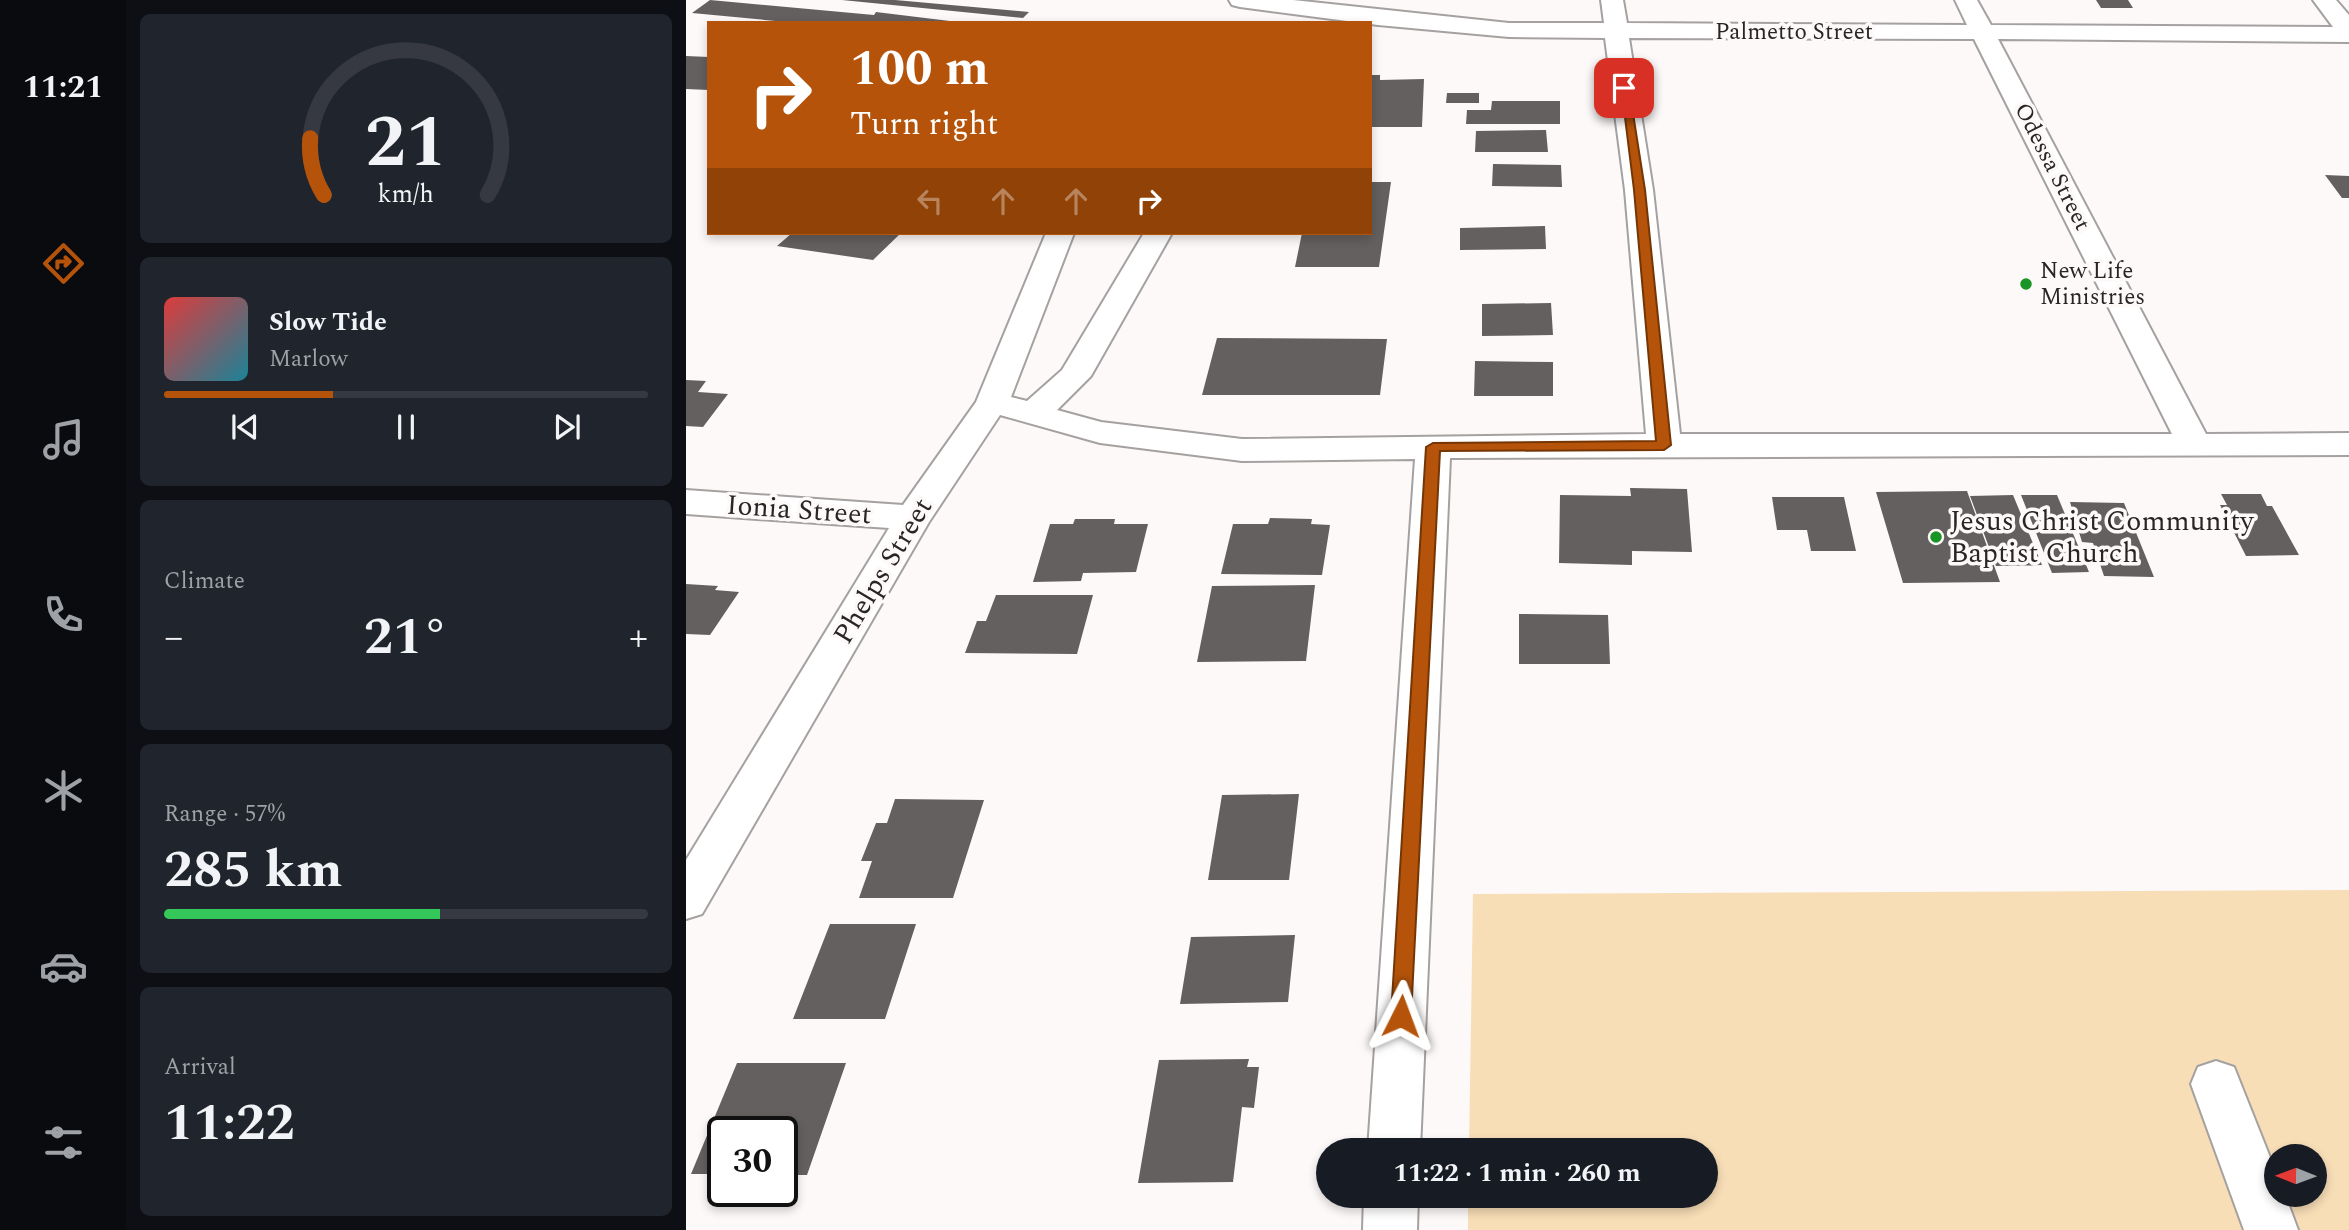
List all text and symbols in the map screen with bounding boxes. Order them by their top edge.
street label: Palmetto Street [1715,15,1873,50]
text: 100 m [850,32,989,107]
icon: right [735,49,826,140]
pin [1594,58,1654,118]
text: 11:21 [23,63,103,112]
icon: arrive [1605,69,1643,107]
text: 21 [365,88,447,199]
street label: Odessa Street [2005,97,2099,237]
text: Turn right [850,100,998,149]
text: km/h [378,175,434,213]
icon: left [911,182,949,220]
icon: ahead [984,182,1022,220]
icon: ahead [1057,182,1095,220]
icon: right [1130,182,1168,220]
icon: directions [39,239,88,288]
place label: New Life Ministries [2040,254,2145,315]
marker: New Life Ministries [2018,276,2034,292]
text: Slow Tide [269,302,387,342]
text: Marlow [269,342,348,377]
icon: previous [226,408,264,446]
icon: pause [387,408,425,446]
icon: next [548,408,586,446]
icon: music [39,415,88,464]
street label: Ionia Street [725,483,873,537]
street label: Phelps Street [822,489,944,653]
place label: Jesus Christ Community Baptist Church [1950,500,2255,575]
marker: Jesus Christ Community Baptist Church [1928,529,1944,545]
text: Climate [164,564,245,599]
icon: phone [39,590,88,639]
text: 21° [364,598,448,677]
text: − [164,609,183,667]
text: + [629,609,648,667]
icon: climate [39,766,88,815]
text: Range · 57% [164,797,285,832]
text: 285 km [164,831,343,910]
icon: car [39,942,88,991]
position arrow [1364,979,1438,1053]
text: Arrival [164,1050,236,1085]
text: 11:22 [164,1084,295,1163]
speed limit sign: 30 [707,1116,798,1207]
icon: filters [39,1118,88,1167]
north arrow [2264,1144,2328,1208]
map controls [2264,1144,2327,1207]
text: 11:22 · 1 min · 260 m [1393,1153,1641,1193]

